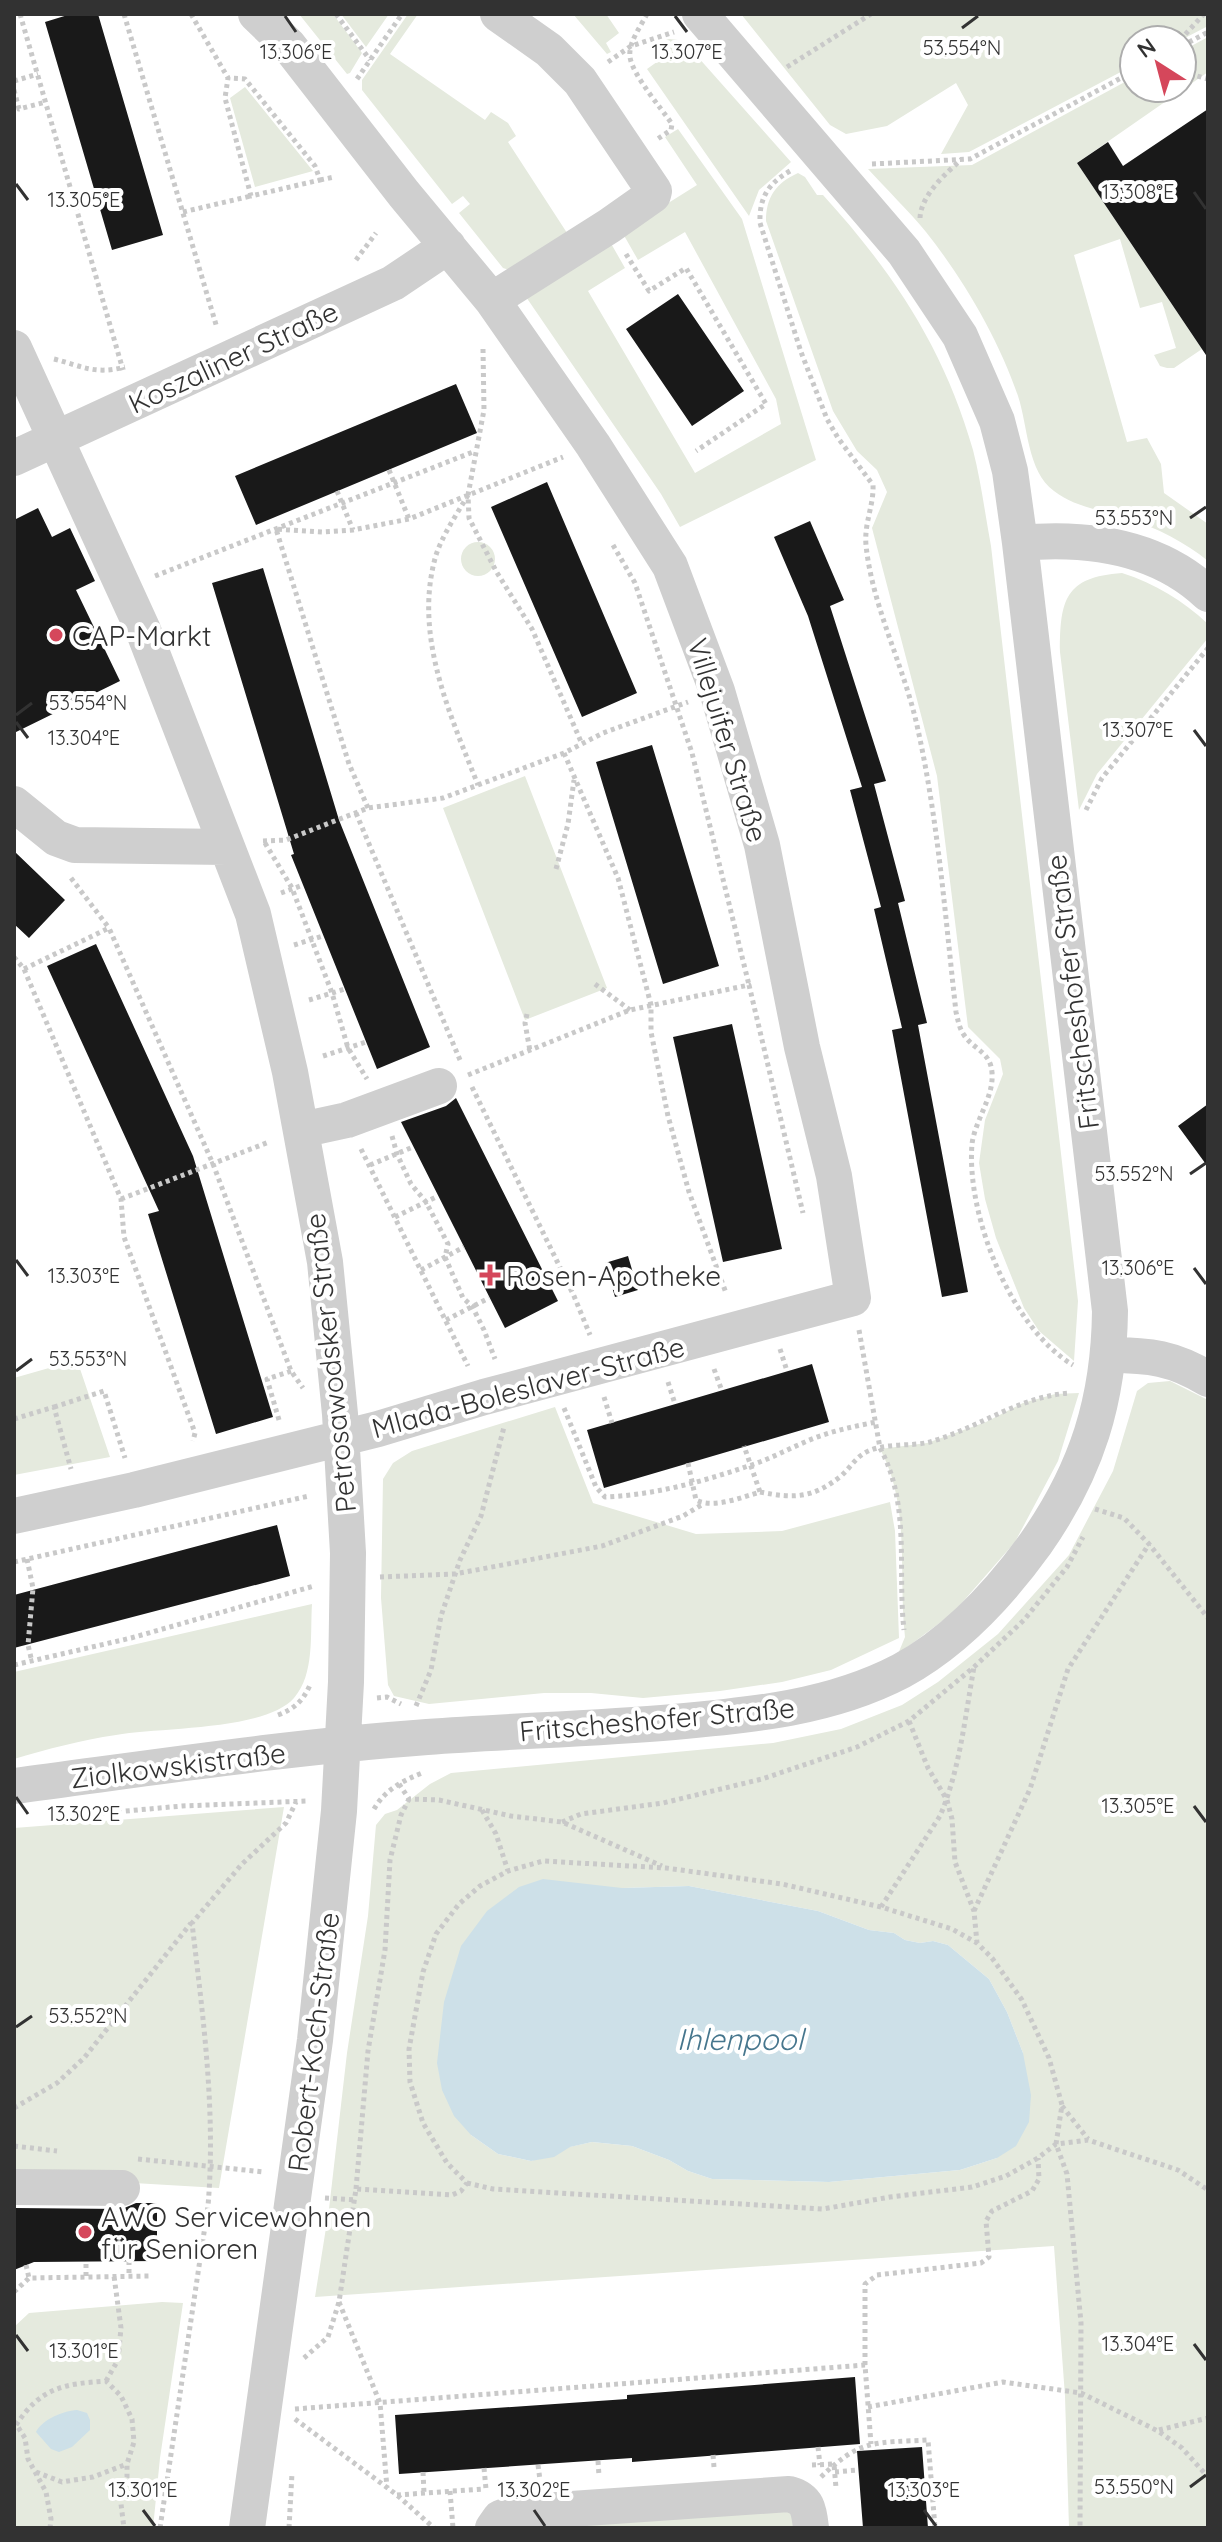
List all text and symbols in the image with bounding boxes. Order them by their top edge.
north arrow [1118,24,1198,104]
text: N [1131,32,1161,64]
text: 53.554°N [923,35,1001,60]
text: 13.306°E [260,39,332,64]
text: 13.307°E [651,39,723,64]
text: 13.308°E [1102,179,1174,204]
text: 13.305°E [48,187,120,212]
street label: Koszaliner Straße [123,293,343,421]
text: 53.553°N [1095,505,1173,530]
place label: CAP-Markt [72,618,211,653]
marker: CAP-Markt [47,626,65,644]
street label: Villejuifer Straße [680,634,776,846]
text: 53.554°N [49,690,127,715]
text: 13.307°E [1102,717,1174,742]
text: 13.304°E [48,725,120,750]
street label: Fritscheshofer Straße [1038,853,1106,1131]
text: 53.552°N [1094,1161,1174,1186]
street label: Petrosawodsker Straße [297,1211,363,1515]
text: 13.306°E [1102,1255,1174,1280]
place label: Rosen-Apotheke [506,1258,721,1293]
text: 13.303°E [48,1263,120,1288]
marker: Rosen-Apotheke [481,1266,499,1284]
street label: Mlada-Boleslaver-Straße [368,1328,688,1446]
text: 53.553°N [49,1346,127,1371]
street label: Fritscheshofer Straße [518,1690,796,1748]
street label: Ziolkowskistraße [68,1734,288,1796]
text: 13.305°E [1102,1793,1174,1818]
text: 13.302°E [48,1801,120,1826]
street label: Robert-Koch-Straße [280,1910,346,2174]
text: 53.552°N [48,2003,128,2028]
water label: Ihlenpool [677,2020,806,2058]
place label: AWO Servicewohnen für Senioren [101,2199,371,2266]
marker: AWO Servicewohnen für Senioren [76,2223,94,2241]
text: 13.304°E [1102,2331,1174,2356]
text: 13.301°E [49,2338,119,2363]
text: 53.550°N [1094,2474,1174,2499]
text: 13.301°E [108,2477,178,2502]
text: 13.302°E [498,2477,570,2502]
text: 13.303°E [888,2477,960,2502]

